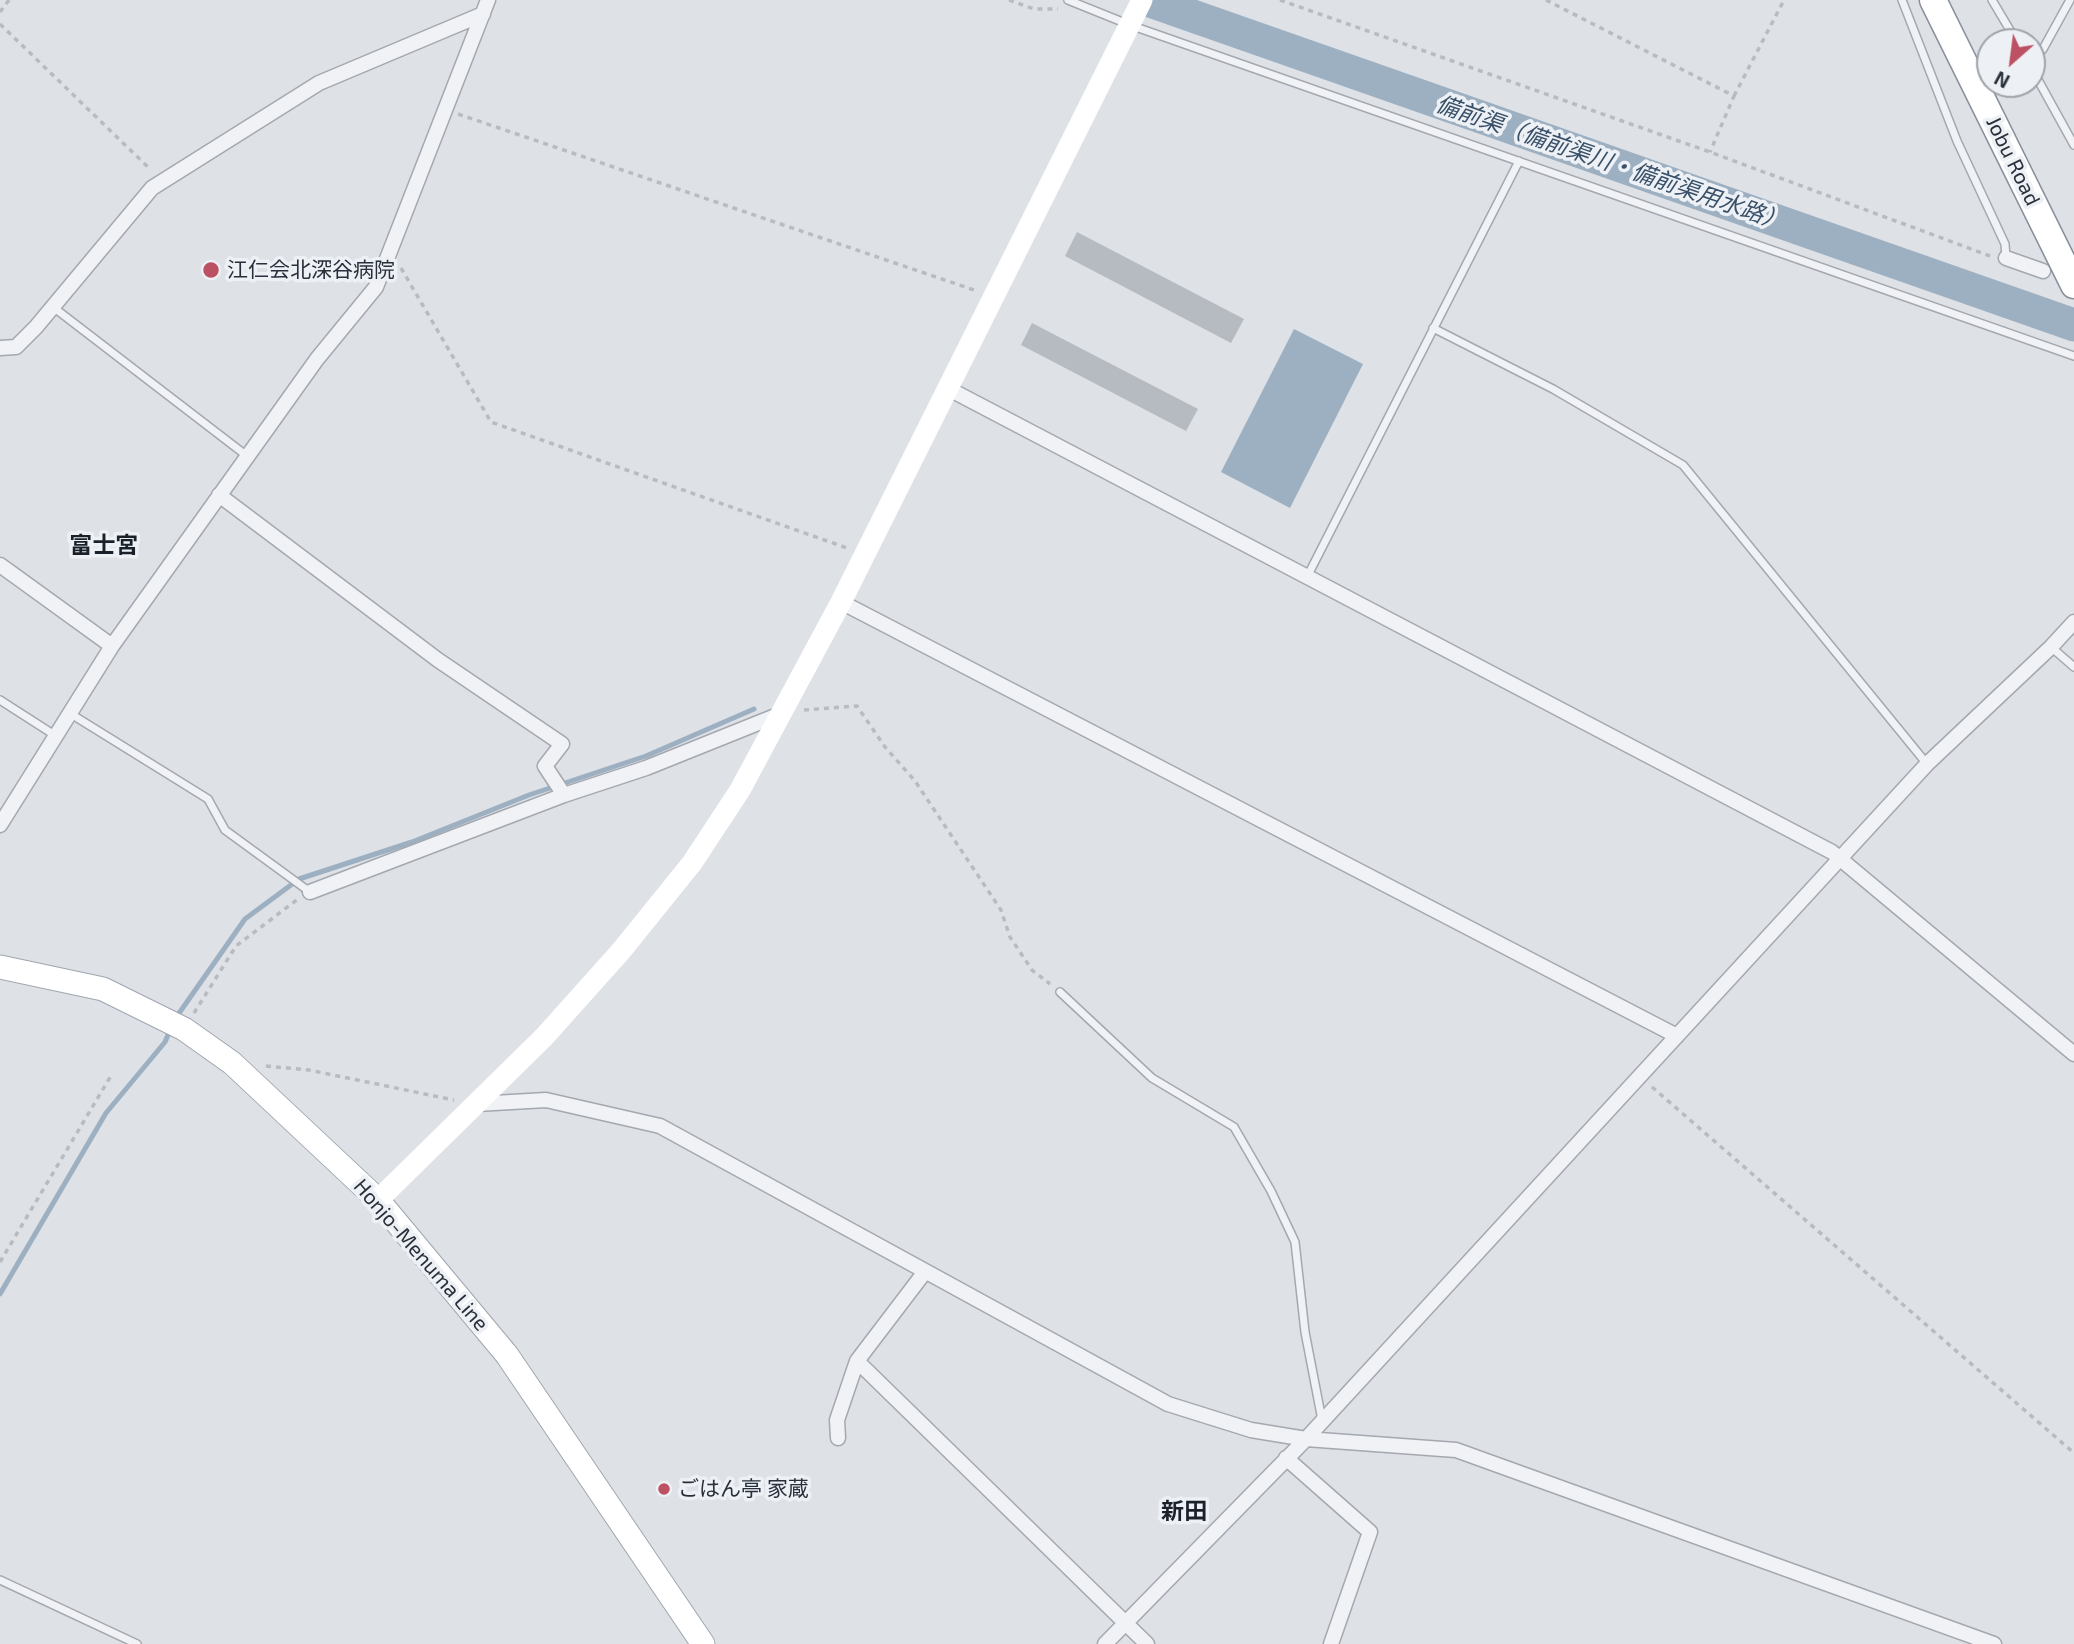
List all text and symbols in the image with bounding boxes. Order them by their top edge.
north arrow [1976,28,2046,98]
text: N [1990,67,2013,94]
water label: 備前渠（備前渠川・備前渠用水路） [1433,90,1789,236]
street label: Jobu Road [1981,112,2045,210]
place label: 江仁会北深谷病院 [227,257,395,283]
marker: 江仁会北深谷病院 [201,260,221,280]
district label: 富士宮 [70,531,138,559]
street label: Honjo-Menuma Line [348,1174,494,1336]
place label: ごはん亭 家蔵 [678,1476,809,1502]
marker: ごはん亭 家蔵 [656,1481,672,1497]
district label: 新田 [1161,1497,1207,1525]

